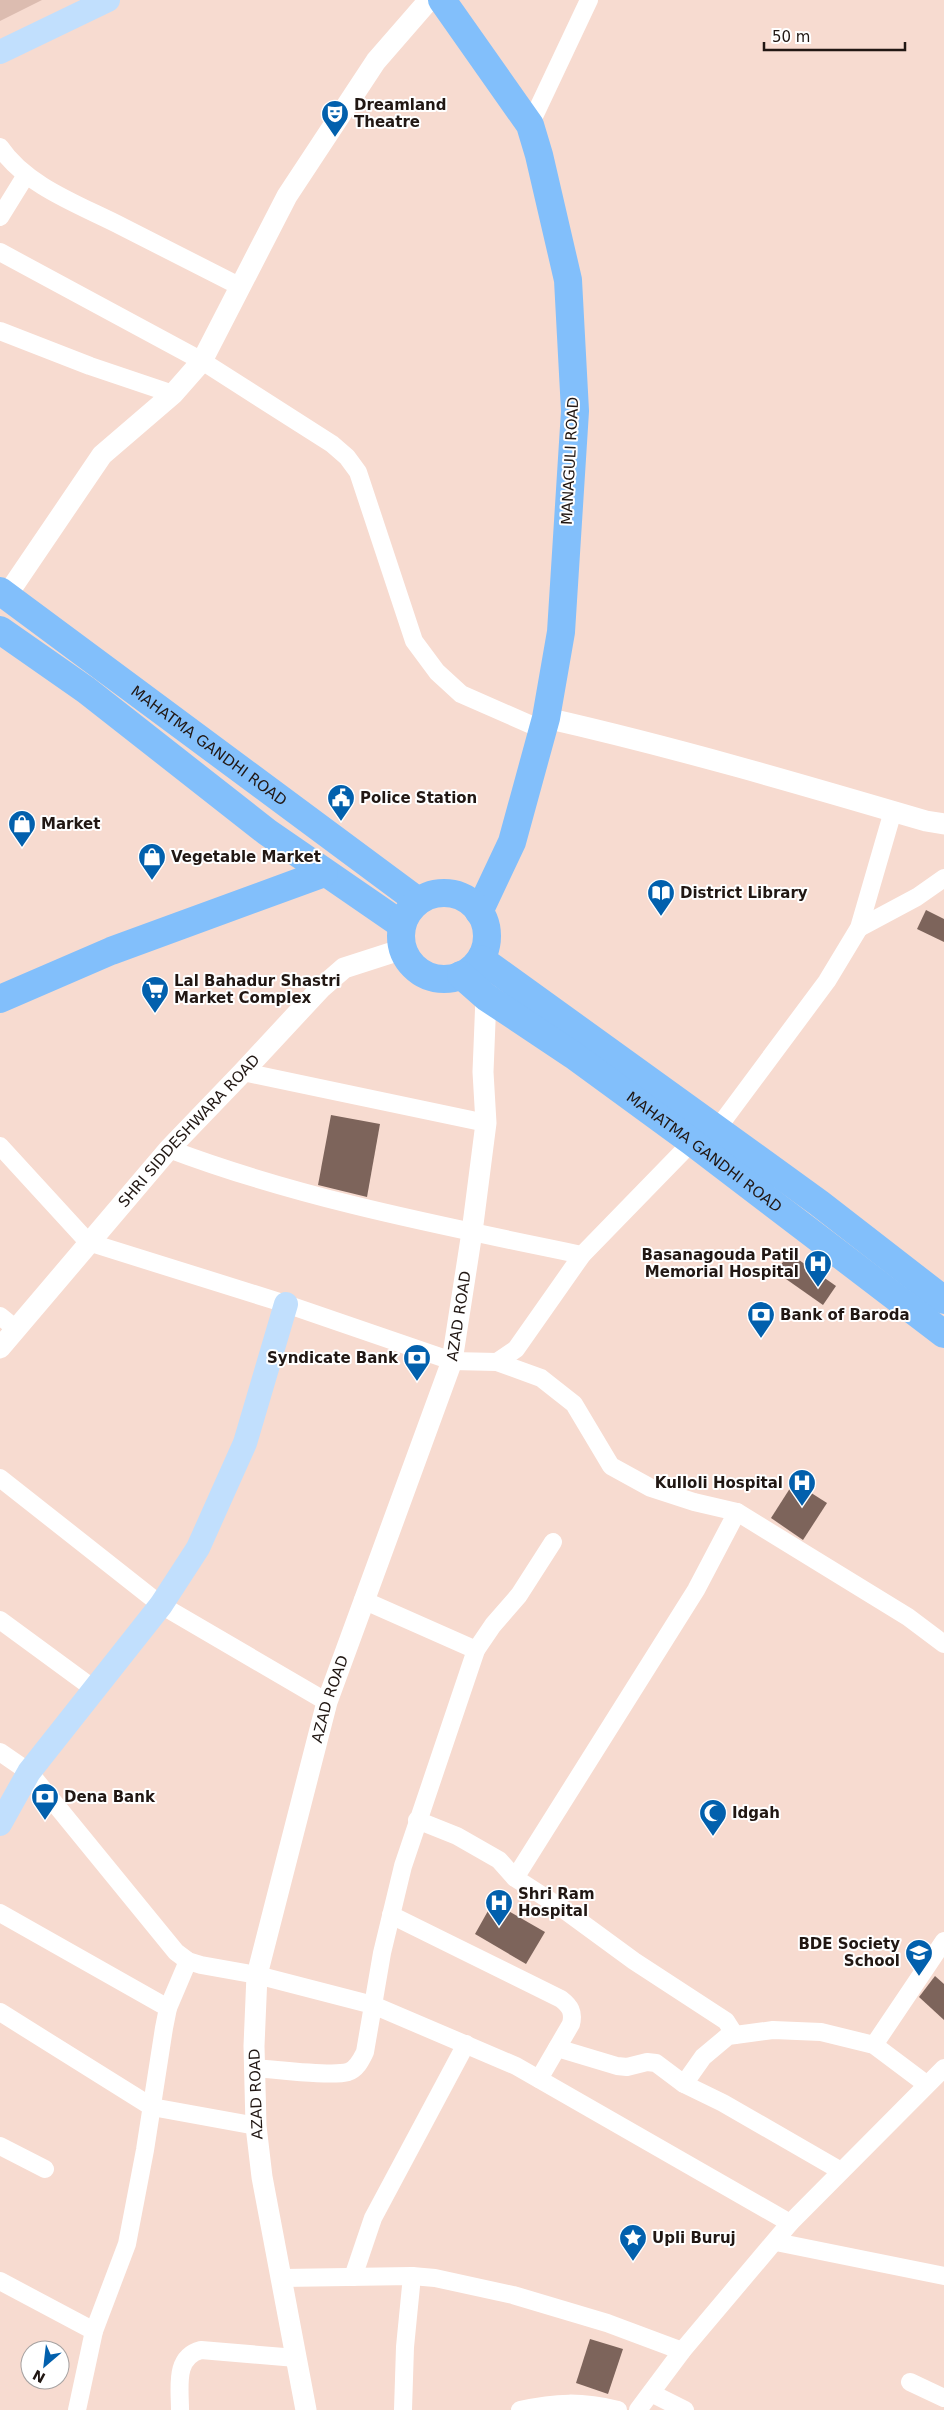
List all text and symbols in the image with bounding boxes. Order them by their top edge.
scale bar [764,20,905,52]
text: 50 m [772,28,810,46]
place label: Dreamland Theatre [354,96,446,131]
theatre icon: Dreamland Theatre [320,99,350,138]
street label: MANAGULI ROAD [558,396,582,526]
street label: MAHATMA GANDHI ROAD [127,682,290,810]
public building icon: Police Station [326,783,356,822]
place label: Police Station [360,789,477,807]
shop icon: Market [7,809,37,848]
place label: Market [41,815,100,833]
shop icon: Vegetable Market [137,842,167,881]
place label: Vegetable Market [171,848,321,866]
library icon: District Library [646,878,676,917]
place label: District Library [680,884,808,902]
place label: Lal Bahadur Shastri Market Complex [174,972,341,1007]
supermarket icon: Lal Bahadur Shastri Market Complex [140,975,170,1014]
street label: SHRI SIDDESHWARA ROAD [115,1051,264,1211]
street label: MAHATMA GANDHI ROAD [623,1088,785,1216]
place label: Basanagouda Patil Memorial Hospital [642,1246,799,1281]
hospital icon: Basanagouda Patil Memorial Hospital [803,1249,833,1288]
street label: AZAD ROAD [443,1270,475,1362]
bank icon: Bank of Baroda [746,1300,776,1339]
place label: Bank of Baroda [780,1306,910,1324]
bank icon: Syndicate Bank [402,1343,432,1382]
place label: Syndicate Bank [267,1349,399,1367]
hospital icon: Kulloli Hospital [787,1468,817,1507]
place label: Kulloli Hospital [655,1474,783,1492]
street label: AZAD ROAD [308,1653,352,1745]
bank icon: Dena Bank [30,1782,60,1821]
place label: Dena Bank [64,1788,156,1806]
mosque icon: Idgah [698,1798,728,1837]
place label: Idgah [732,1804,780,1822]
place label: Shri Ram Hospital [518,1885,595,1920]
hospital icon: Shri Ram Hospital [484,1888,514,1927]
place label: BDE Society School [798,1935,900,1970]
school or university icon: BDE Society School [904,1938,934,1977]
street label: AZAD ROAD [245,2048,267,2140]
place icon: Upli Buruj [618,2223,648,2262]
place label: Upli Buruj [652,2229,736,2247]
north arrow [20,2340,70,2390]
text: N [30,2367,48,2386]

